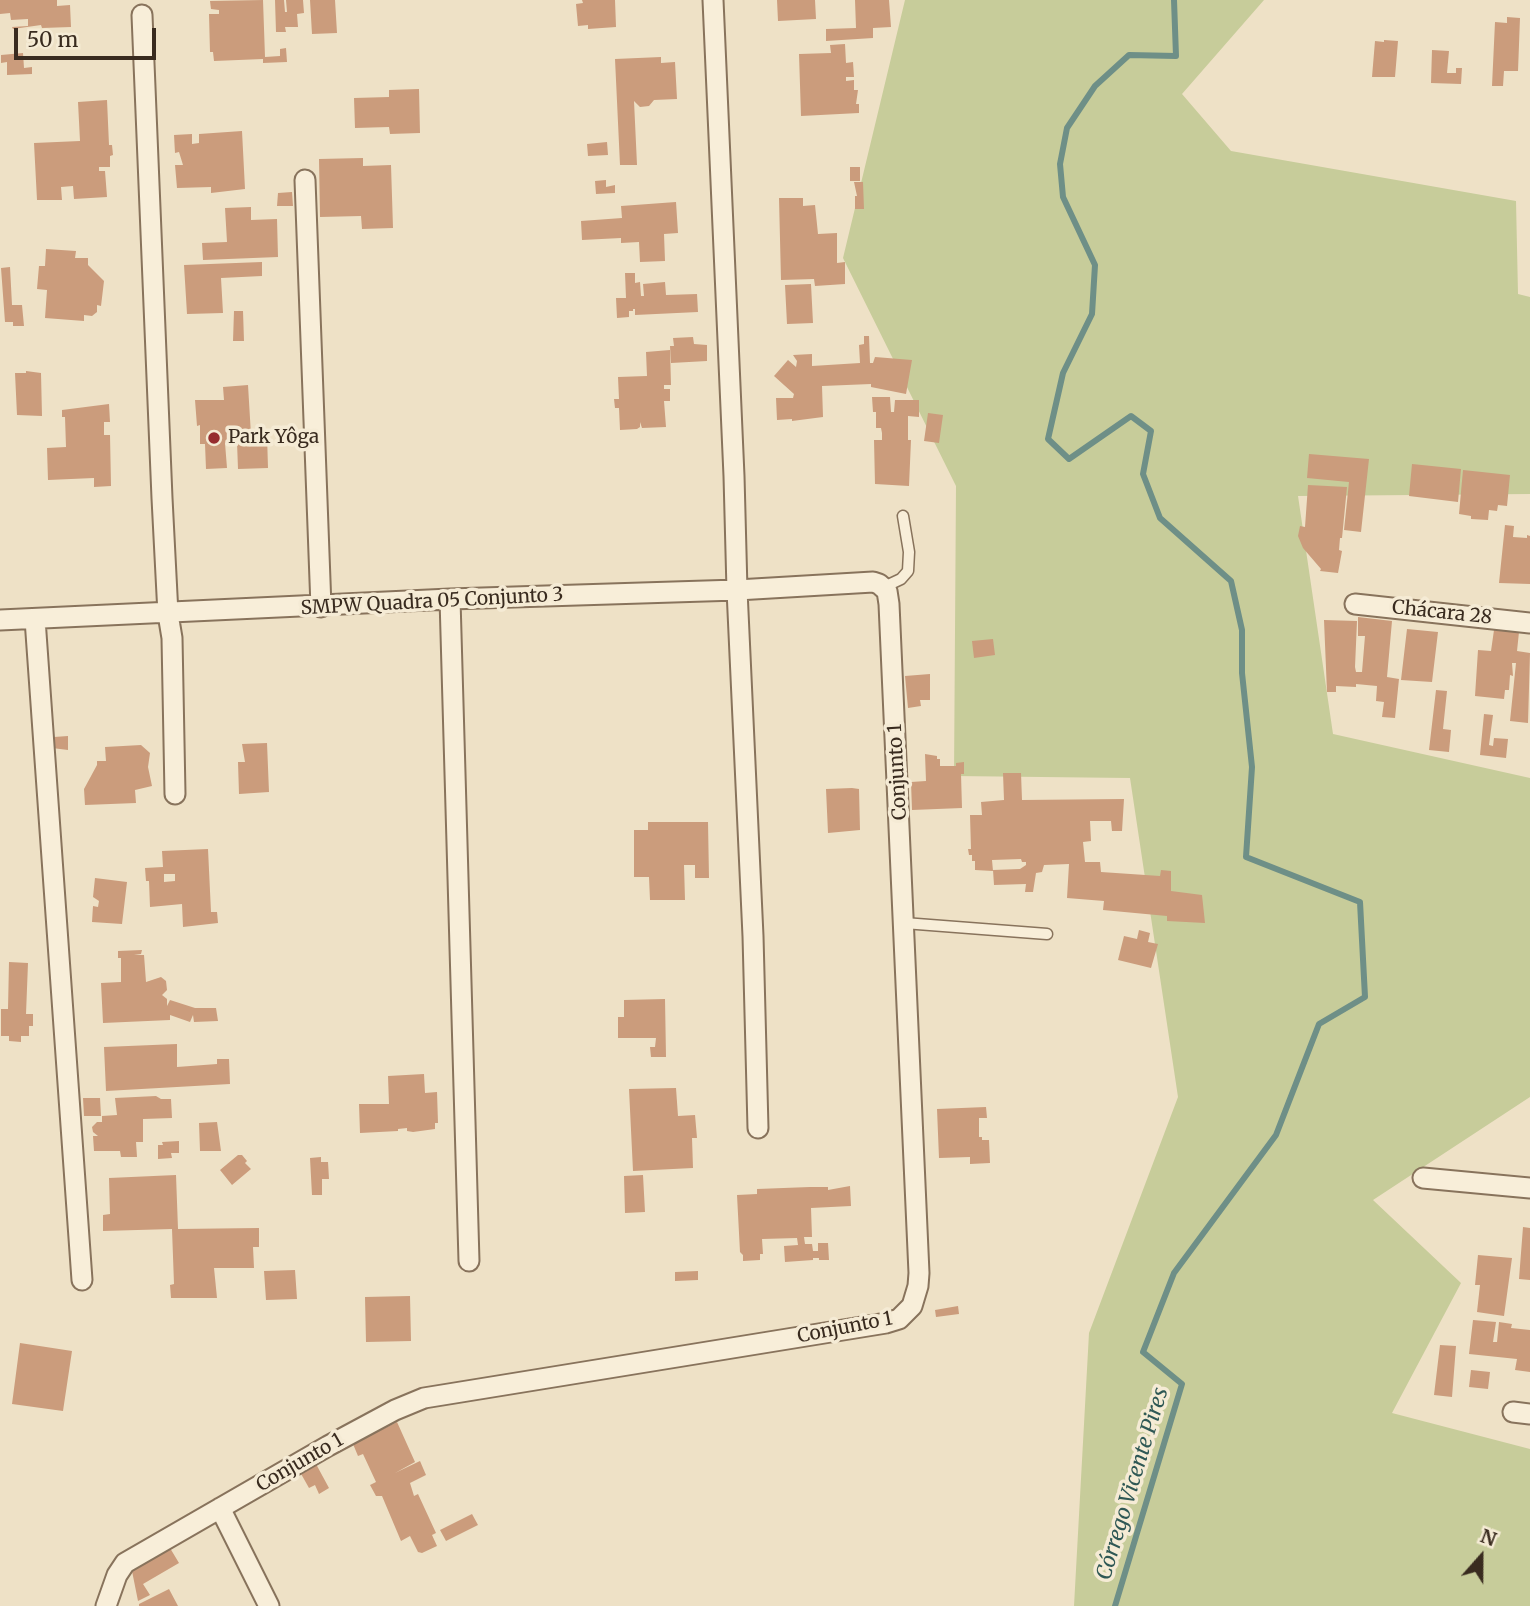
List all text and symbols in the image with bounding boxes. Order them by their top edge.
scale bar [18,14,159,58]
text: 50 m [27,26,78,53]
place label: Park Yôga [228,427,319,449]
marker: Park Yôga [206,430,222,446]
street label: SMPW Quadra 05 Conjunto 3 [300,584,564,620]
street label: Chácara 28 [1391,596,1493,630]
street label: Conjunto 1 [884,723,912,821]
street label: Conjunto 1 [796,1308,894,1348]
water label: Córrego Vicente Pires [1092,1385,1174,1583]
street label: Conjunto 1 [253,1429,347,1497]
north arrow [1446,1522,1516,1592]
text: N [1477,1523,1500,1551]

